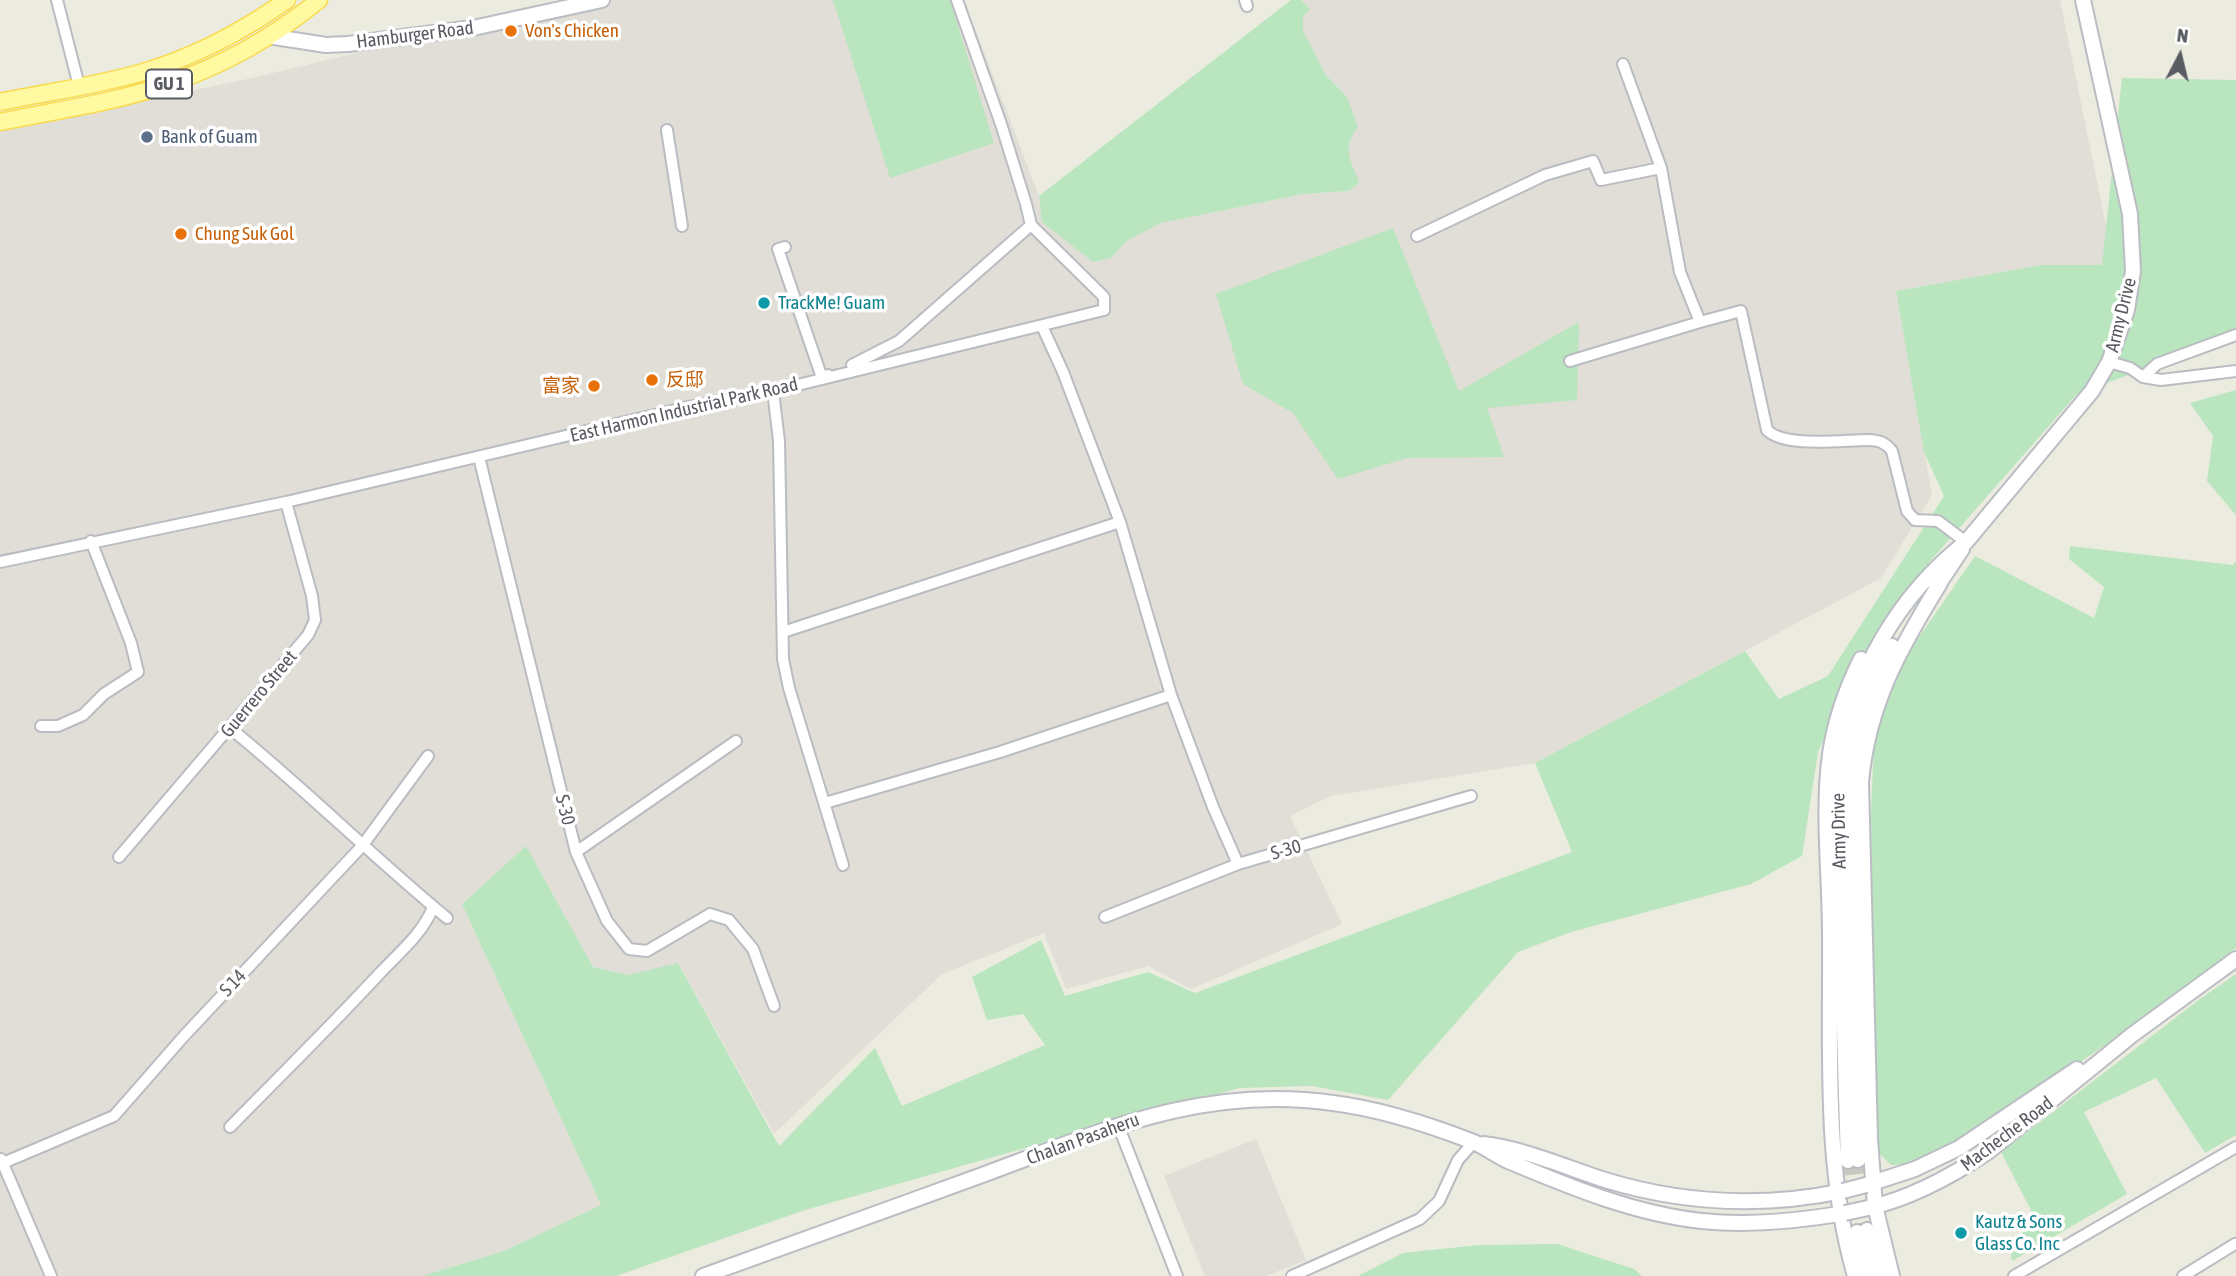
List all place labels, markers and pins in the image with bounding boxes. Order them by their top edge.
place label: Von's Chicken [525,20,619,42]
marker: Von's Chicken [503,23,519,39]
place label: Bank of Guam [161,126,258,148]
marker: Bank of Guam [139,129,155,145]
place label: Chung Suk Gol [195,223,294,245]
marker: Chung Suk Gol [173,226,189,242]
place label: TrackMe! Guam [778,292,885,314]
marker: TrackMe! Guam [756,295,772,311]
place label: 反邸 [666,369,704,391]
marker: 反邸 [644,372,660,388]
place label: 富家 [542,375,580,397]
marker: 富家 [586,378,602,394]
place label: Kautz & Sons Glass Co. Inc [1975,1211,2062,1255]
marker: Kautz & Sons Glass Co. Inc [1953,1225,1969,1241]

